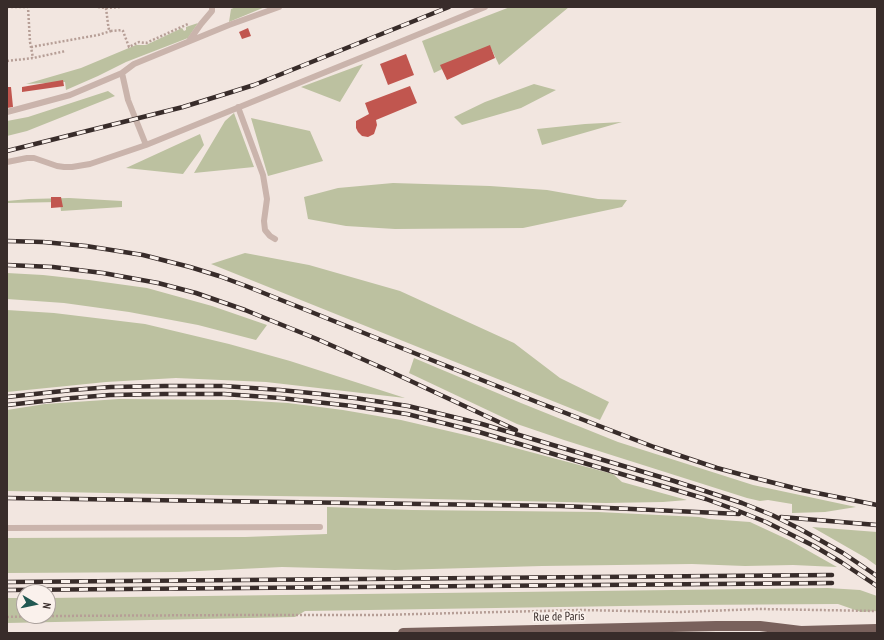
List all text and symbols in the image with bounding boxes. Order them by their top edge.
north arrow [16,584,56,624]
text: N [39,602,54,610]
street label: Rue de Paris [533,609,585,625]

